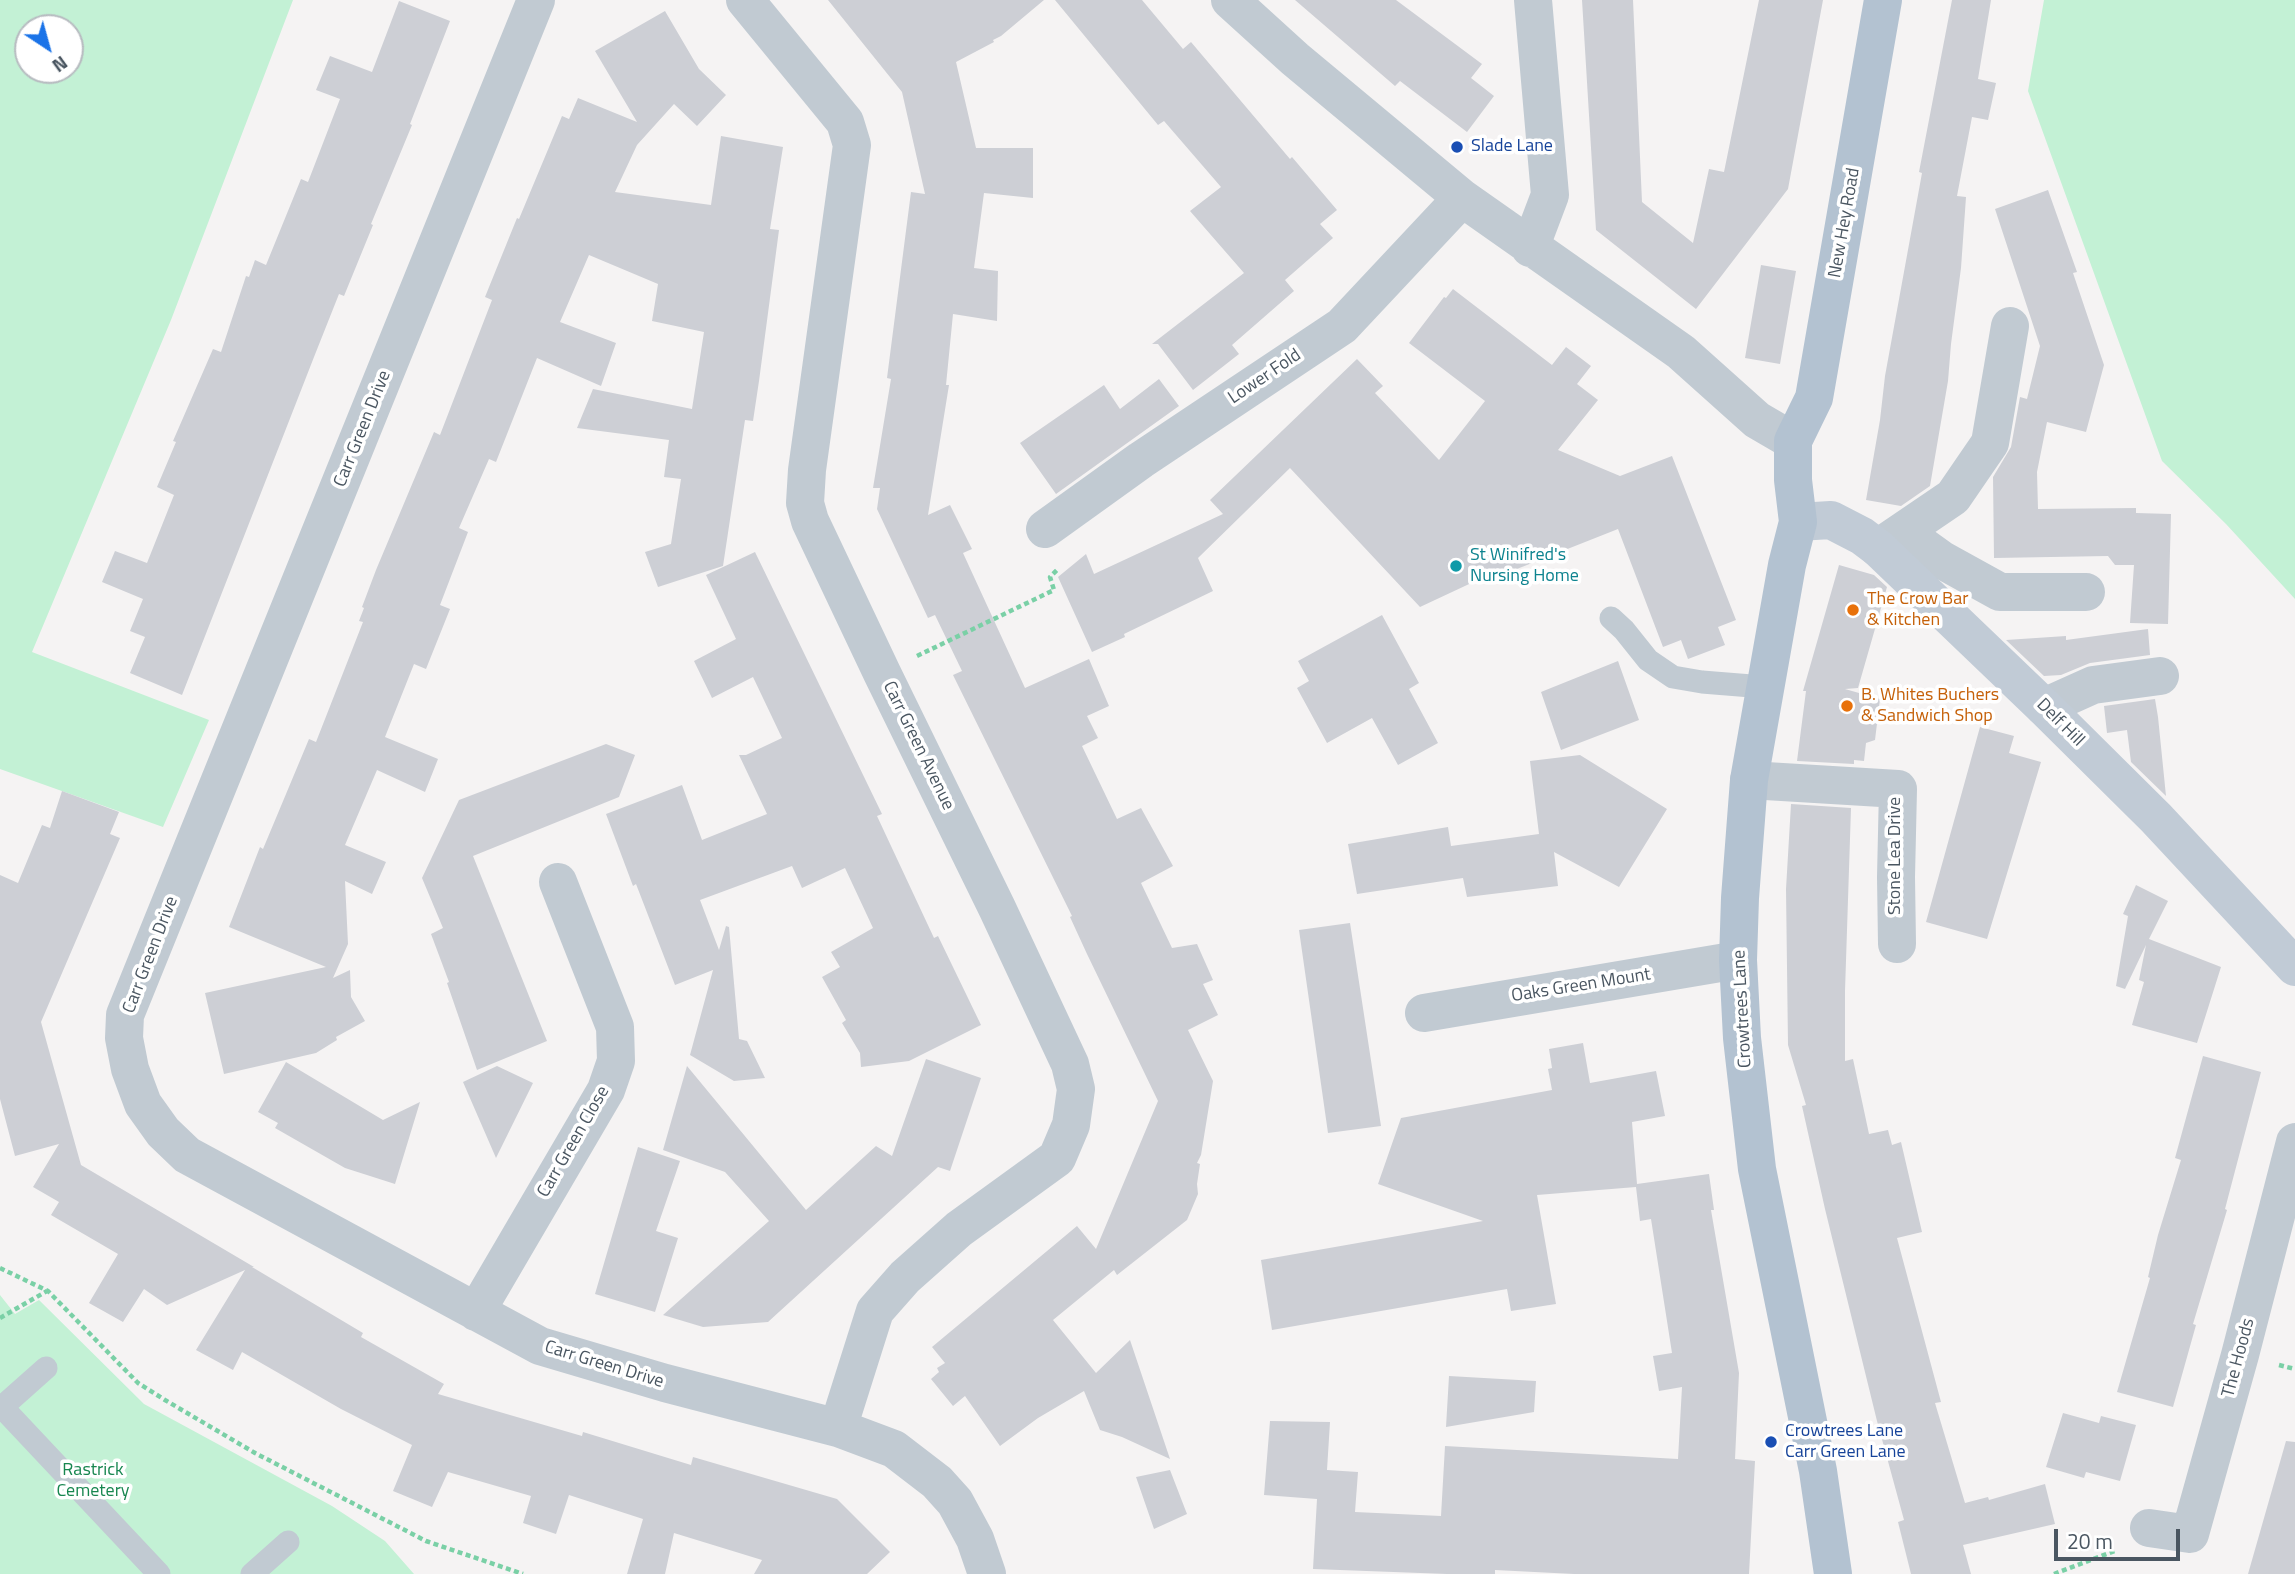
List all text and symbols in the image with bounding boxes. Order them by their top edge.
north arrow [14,14,84,84]
text: N [47,49,74,80]
place label: Slade Lane [1471,136,1553,158]
marker: Slade Lane [1449,139,1465,155]
street label: New Hey Road [1825,166,1865,280]
street label: Lower Fold [1224,345,1306,409]
street label: Carr Green Drive [330,368,396,490]
place label: St Winifred's Nursing Home [1470,545,1579,588]
marker: St Winifred's Nursing Home [1448,558,1464,574]
place label: The Crow Bar & Kitchen [1867,589,1968,632]
marker: The Crow Bar & Kitchen [1845,602,1861,618]
street label: Carr Green Avenue [878,678,958,814]
place label: B. Whites Buchers & Sandwich Shop [1861,685,1999,728]
street label: Delf Hill [2031,694,2089,752]
marker: B. Whites Buchers & Sandwich Shop [1839,698,1855,714]
street label: Stone Lea Drive [1885,797,1907,915]
street label: Carr Green Drive [119,893,183,1017]
street label: Crowtrees Lane [1729,949,1757,1069]
street label: Oaks Green Mount [1510,964,1652,1008]
street label: Carr Green Close [533,1082,615,1202]
street label: The Hoods [2218,1316,2260,1400]
street label: Carr Green Drive [542,1337,666,1393]
place label: Crowtrees Lane Carr Green Lane [1785,1421,1906,1464]
marker: Crowtrees Lane Carr Green Lane [1763,1434,1779,1450]
park label: Rastrick Cemetery [56,1460,130,1502]
scale bar [2057,1514,2183,1558]
text: 20 m [2067,1525,2113,1557]

